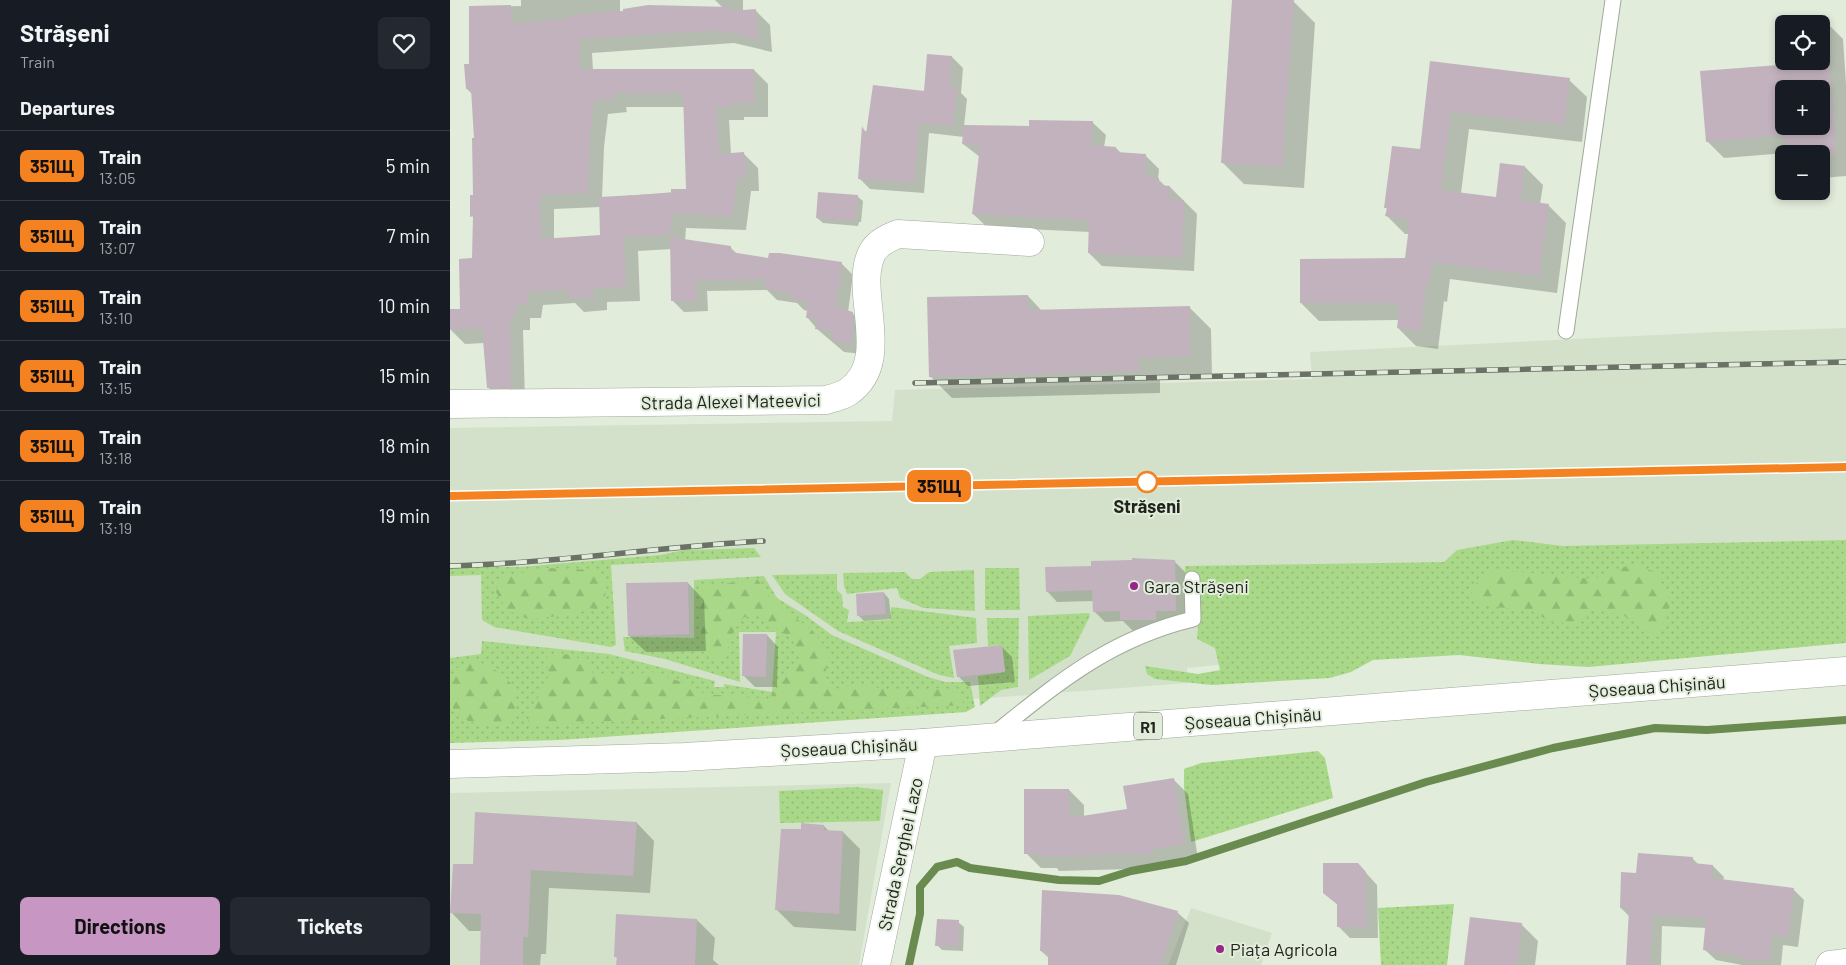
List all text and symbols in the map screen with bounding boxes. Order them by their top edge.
map controls [1775,15,1830,200]
button: locate [1775,15,1830,70]
button: heart [378,17,430,69]
text: Strășeni [20,18,110,47]
text: Train [20,52,55,71]
button: + [1775,80,1830,135]
text: Departures [20,96,115,119]
text: Train [99,145,141,168]
button: − [1775,145,1830,200]
text: 5 min [386,154,430,177]
text: 351Щ [30,155,74,177]
text: 13:05 [99,168,135,187]
text: Train [99,215,141,238]
text: 7 min [386,224,430,247]
text: 351Щ [30,225,74,247]
text: 13:07 [99,238,135,257]
text: Train [99,285,141,308]
text: 10 min [378,294,430,317]
text: 351Щ [30,295,74,317]
text: 13:10 [99,308,133,327]
text: Train [99,355,141,378]
text: 15 min [379,364,430,387]
text: 351Щ [30,365,74,387]
text: 13:15 [99,378,132,397]
street label: Strada Alexei Mateevici [641,388,821,414]
text: Train [99,425,141,448]
text: 18 min [379,434,430,457]
text: 351Щ [30,435,74,457]
text: 13:18 [99,448,132,467]
line badge: 351Щ [904,470,974,502]
marker: Strășeni [1136,471,1158,493]
text: 351Щ [917,475,961,497]
text: Train [99,495,141,518]
place label: Strășeni [1113,495,1181,517]
text: 19 min [379,504,430,527]
text: 351Щ [30,505,74,527]
text: 13:19 [99,518,132,537]
place label: Gara Strășeni [1144,575,1249,597]
marker: Gara Strășeni [1128,580,1140,592]
street label: Șoseaua Chișinău [1588,670,1726,702]
street label: Șoseaua Chișinău [1184,702,1322,734]
road number: R1 [1134,712,1162,739]
street label: Șoseaua Chișinău [780,732,918,762]
street label: Strada Serghei Lazo [873,775,927,933]
button: Directions [20,897,220,955]
button: Tickets [230,897,430,955]
place label: Piața Agricola [1230,938,1338,960]
marker: Piața Agricola [1214,943,1226,955]

